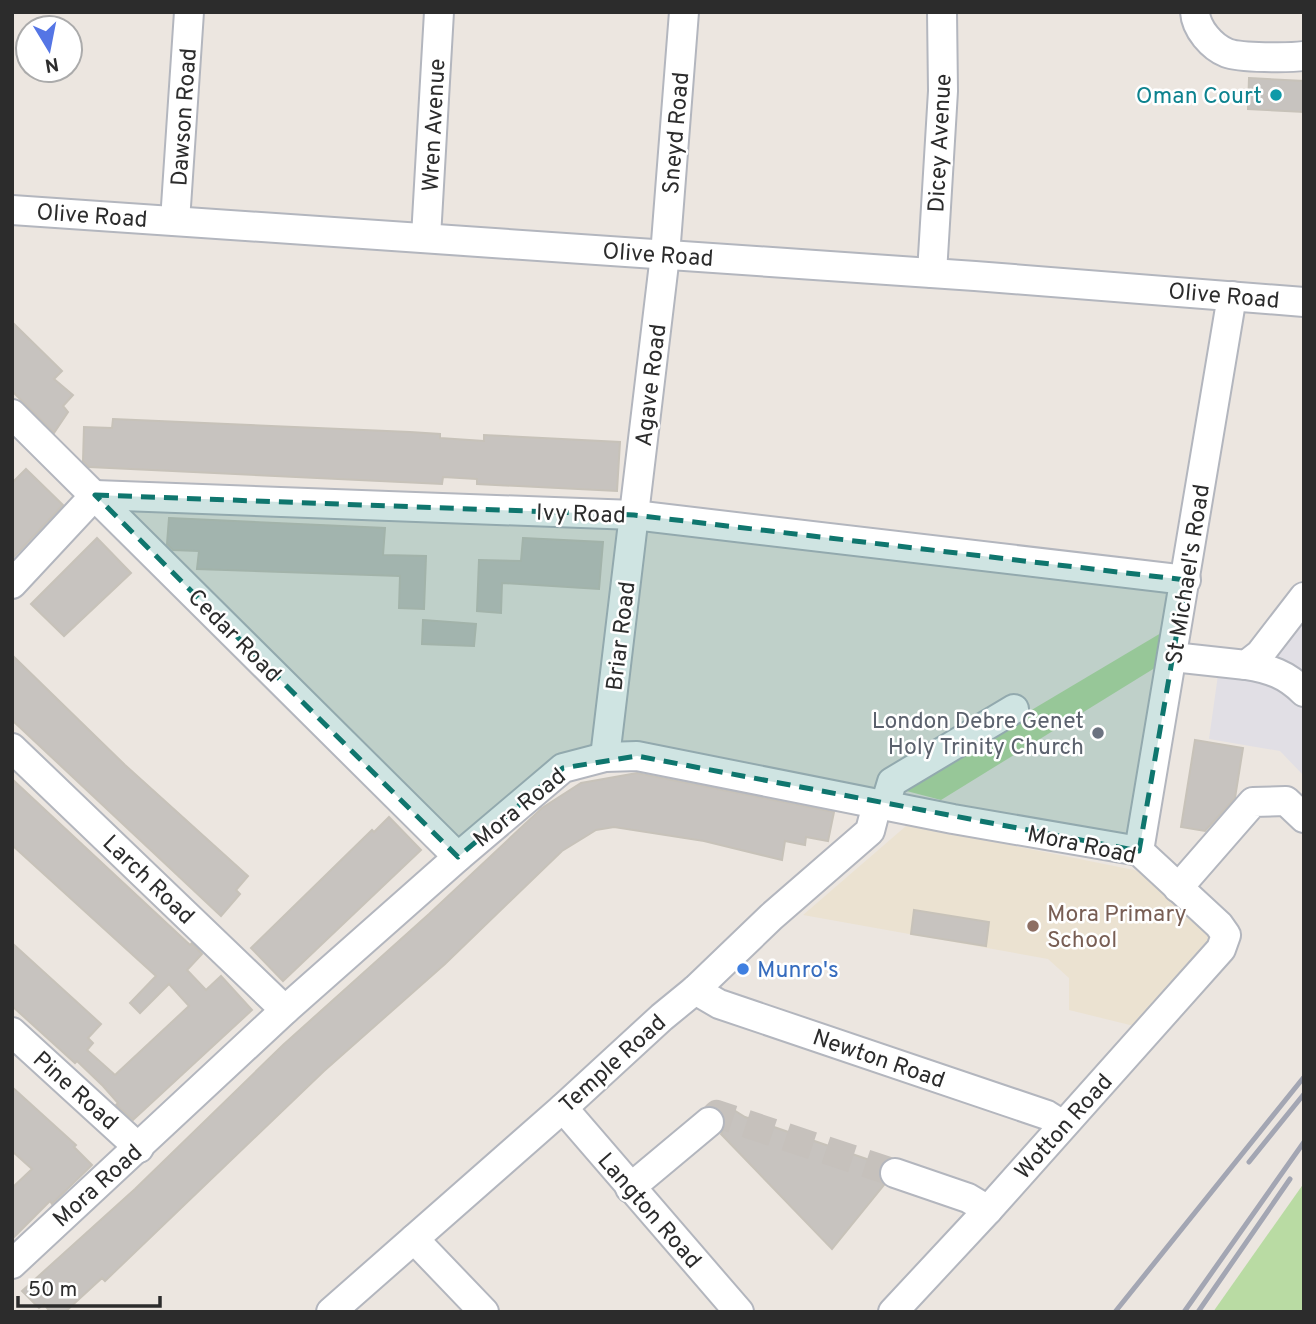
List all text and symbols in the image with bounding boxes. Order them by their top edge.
north arrow [14,14,84,84]
street label: Dawson Road [166,47,205,187]
text: N [43,51,60,77]
street label: Wren Avenue [418,58,453,193]
street label: Sneyd Road [658,71,697,196]
street label: Dicey Avenue [923,73,960,213]
place label: Oman Court [1136,83,1262,112]
marker: Oman Court [1268,87,1284,103]
street label: Olive Road [35,199,148,236]
street label: Olive Road [601,238,714,275]
street label: Olive Road [1167,278,1281,317]
street label: Agave Road [631,322,674,448]
street label: St Michael's Road [1161,482,1218,666]
street label: Ivy Road [536,499,626,532]
street label: Briar Road [601,580,644,693]
street label: Cedar Road [180,584,286,690]
place label: London Debre Genet Holy Trinity Church [872,708,1084,763]
marker: London Debre Genet Holy Trinity Church [1090,725,1106,741]
street label: Mora Road [469,763,573,855]
street label: Mora Road [1024,821,1139,872]
street label: Larch Road [95,830,199,932]
place label: Mora Primary School [1047,901,1187,956]
marker: Mora Primary School [1025,918,1041,934]
place label: Munro's [757,957,839,986]
marker: Munro's [735,961,751,977]
street label: Temple Road [554,1009,673,1120]
street label: Newton Road [808,1024,948,1097]
street label: Pine Road [26,1046,123,1138]
street label: Wotton Road [1010,1069,1120,1187]
street label: Mora Road [48,1139,149,1235]
street label: Langton Road [590,1148,706,1276]
scale bar [18,1264,159,1308]
text: 50 m [28,1277,77,1304]

